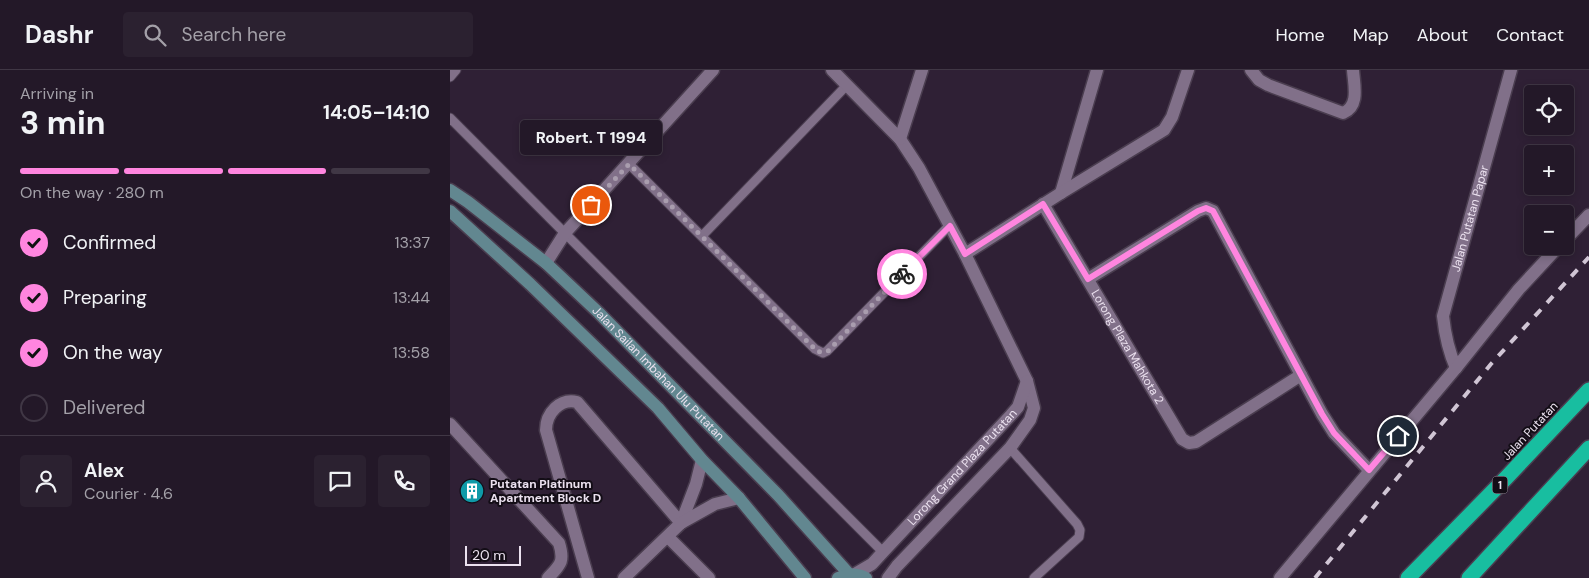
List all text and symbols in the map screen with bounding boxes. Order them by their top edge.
search box [123,12,473,57]
text: Dashr [25,19,93,50]
icon: search [141,21,169,49]
text: Search here [181,22,286,47]
text: Home [1275,23,1325,47]
text: Map [1353,23,1389,47]
text: About [1417,23,1468,47]
text: Contact [1496,23,1564,47]
text: Arriving in [20,83,94,104]
map controls [1524,85,1574,255]
button: locate [1524,85,1574,135]
text: 14:05–14:10 [323,100,430,125]
text: 3 min [20,102,105,144]
callout: Robert. T 1994 [520,120,662,155]
text: Robert. T 1994 [536,127,646,148]
button: + [1524,145,1574,195]
street label: Jalan Putatan Papar [1448,163,1492,274]
text: On the way · 280 m [20,182,164,203]
pin [570,184,612,226]
icon: bag [577,191,605,219]
button: − [1524,205,1574,255]
icon: check [20,229,48,257]
text: Confirmed [63,230,156,255]
text: 13:37 [395,232,430,253]
courier [877,249,927,299]
icon: bike [888,260,916,288]
icon: check [20,284,48,312]
text: Preparing [63,285,147,310]
text: 13:44 [393,287,430,308]
street label: Lorong Plaza Mahkota 2 [1087,287,1168,407]
street label: Jalan Sailan Imbahan Ulu Putatan [589,303,728,444]
icon: check [20,339,48,367]
text: On the way [63,340,163,365]
text: 13:58 [393,342,430,363]
text: Delivered [63,395,145,420]
street label: Jalan Putatan [1499,398,1561,464]
street label: Lorong Grand Plaza Putatan [904,406,1021,529]
pin [1377,415,1419,457]
icon: home [1384,422,1412,450]
button: person [20,455,72,507]
button: chat [314,455,366,507]
button: phone [378,455,430,507]
text: Alex [84,458,124,483]
place label: Putatan Platinum Apartment Block D [490,476,601,506]
road number: 1 [1492,476,1508,494]
building icon: Putatan Platinum Apartment Block D [459,478,485,504]
text: Courier · 4.6 [84,483,173,504]
scale bar [465,543,521,566]
text: 20 m [472,546,506,564]

